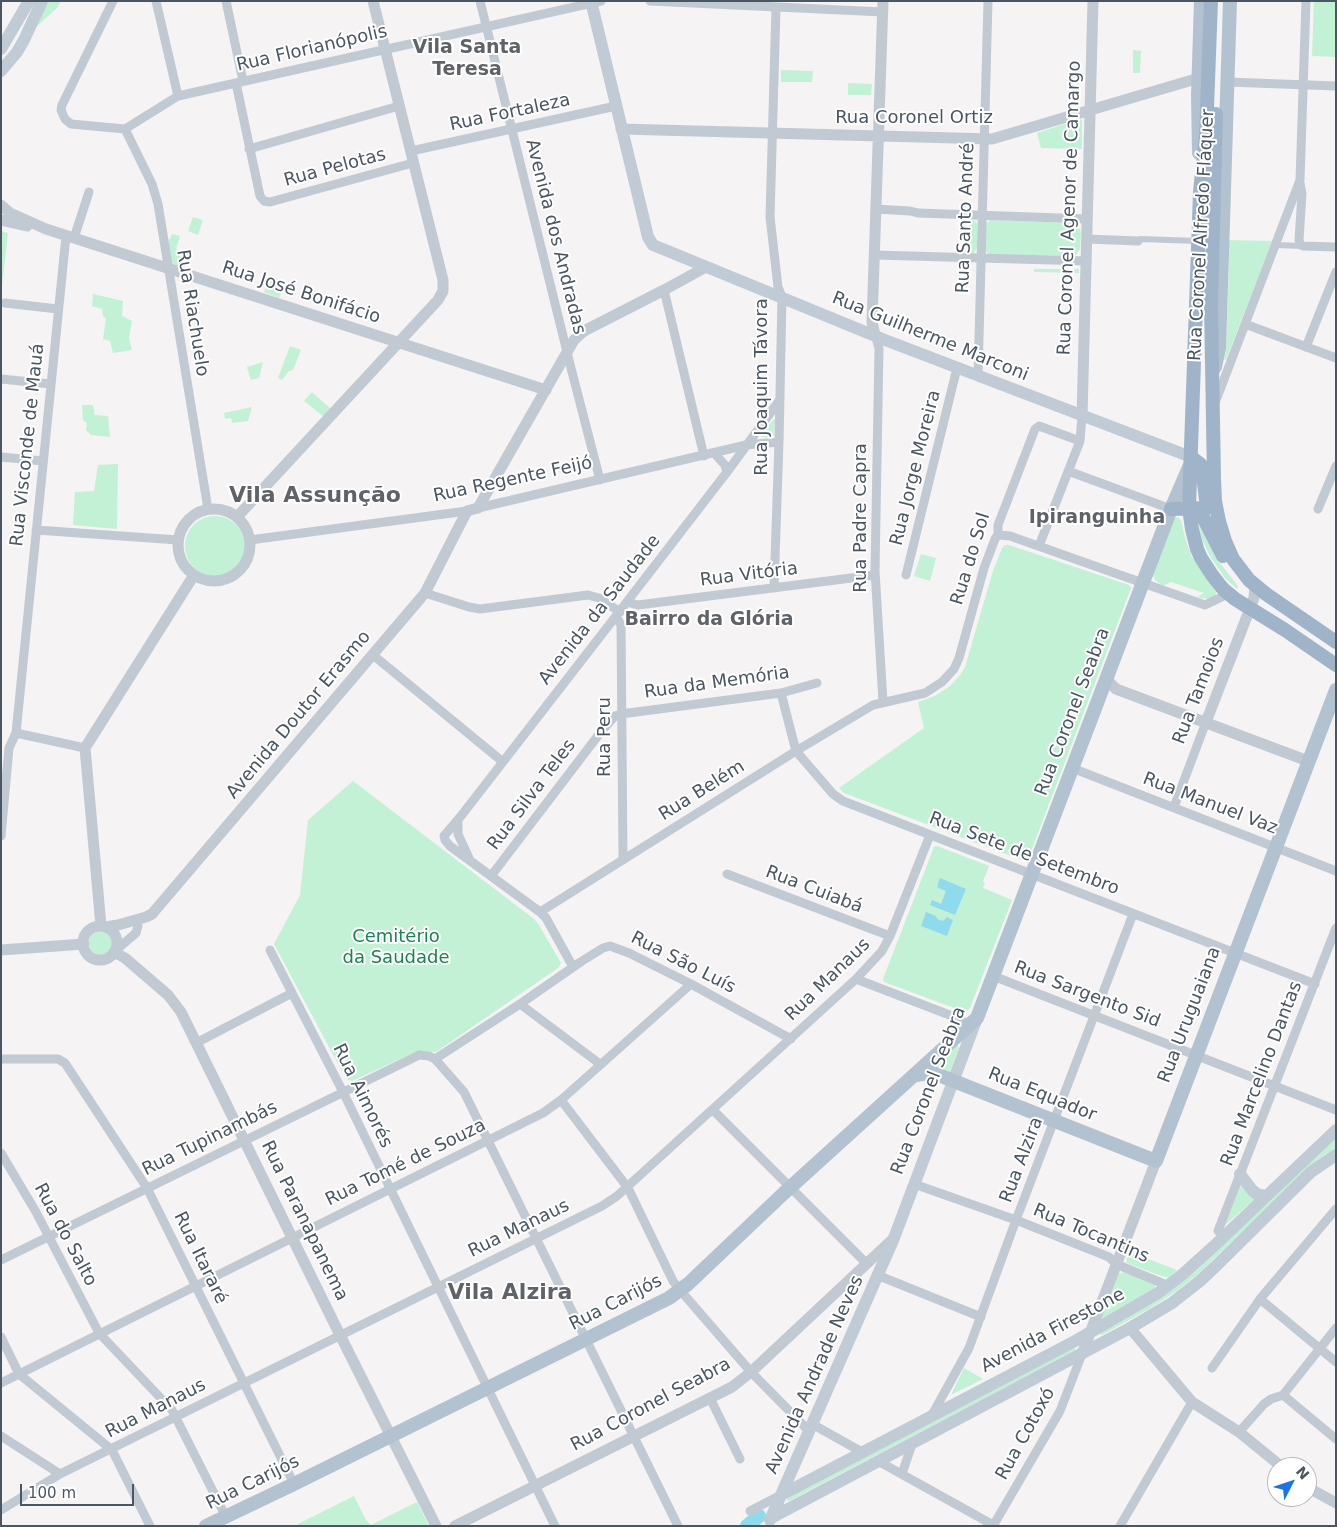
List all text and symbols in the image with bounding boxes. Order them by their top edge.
street label: Rua Florianópolis [235,21,389,77]
district label: Vila Santa Teresa [413,37,521,81]
street label: Rua Coronel Agenor de Camargo [1054,60,1086,356]
street label: Rua Fortaleza [448,90,572,136]
street label: Rua Coronel Ortiz [835,107,993,129]
street label: Rua Coronel Alfredo Fláquer [1185,108,1219,362]
street label: Avenida dos Andradas [520,137,590,337]
street label: Rua Santo André [953,142,979,294]
street label: Rua Pelotas [282,144,388,192]
street label: Rua Riachuelo [171,248,213,378]
street label: Rua José Bonifácio [219,257,383,329]
street label: Rua Guilherme Marconi [829,288,1031,386]
street label: Rua Joaquim Távora [751,298,773,476]
street label: Rua Visconde de Mauá [7,342,49,548]
street label: Rua Jorge Moreira [886,388,946,548]
street label: Rua Padre Capra [850,443,872,593]
street label: Rua Regente Feijó [432,453,594,507]
district label: Vila Assunção [229,483,401,509]
district label: Ipiranguinha [1029,507,1165,529]
street label: Rua do Sol [947,510,995,608]
street label: Avenida da Saudade [535,531,665,689]
street label: Rua Vitória [699,558,799,592]
district label: Bairro da Glória [624,609,794,631]
street label: Rua Coronel Seabra [1031,625,1115,799]
street label: Avenida Doutor Erasmo [222,627,376,803]
street label: Rua Tamoios [1169,634,1229,748]
street label: Rua da Memória [643,662,791,704]
street label: Rua Peru [594,697,616,777]
street label: Rua Silva Teles [483,735,581,855]
street label: Rua Belém [655,756,749,826]
street label: Rua Manuel Vaz [1140,768,1280,840]
street label: Rua Sete de Setembro [926,808,1122,900]
street label: Rua Cuiabá [762,862,866,918]
park label: Cemitério da Saudade [343,926,449,969]
street label: Rua São Luís [627,927,739,999]
street label: Rua Manaus [781,934,875,1026]
street label: Rua Uruguaiana [1154,944,1226,1086]
street label: Rua Sargento Sid [1011,957,1163,1033]
street label: Rua Marcelino Dantas [1217,978,1307,1170]
street label: Rua Coronel Seabra [887,1004,971,1178]
street label: Rua Aimorés [327,1040,397,1152]
street label: Rua Equador [985,1063,1099,1127]
street label: Rua Tupinambás [139,1097,281,1181]
street label: Rua Alzira [996,1114,1048,1206]
street label: Rua Tomé de Souza [322,1115,490,1211]
street label: Rua Paranapanema [256,1137,352,1305]
street label: Rua do Salto [29,1180,101,1290]
street label: Rua Manaus [465,1195,573,1263]
street label: Rua Tocantins [1030,1200,1152,1268]
street label: Rua Itararé [168,1208,232,1308]
street label: Rua Carijós [566,1270,666,1336]
street label: Avenida Andrade Neves [761,1272,869,1478]
district label: Vila Alzira [448,1280,572,1306]
street label: Avenida Firestone [977,1284,1129,1378]
street label: Rua Coronel Seabra [567,1354,735,1456]
street label: Rua Manaus [102,1374,210,1444]
street label: Rua Cotoxó [992,1384,1060,1484]
street label: Rua Carijós [203,1451,303,1515]
north arrow [1267,1457,1317,1507]
text: N [1293,1463,1312,1482]
scale bar [22,1474,136,1506]
text: 100 m [28,1484,76,1502]

